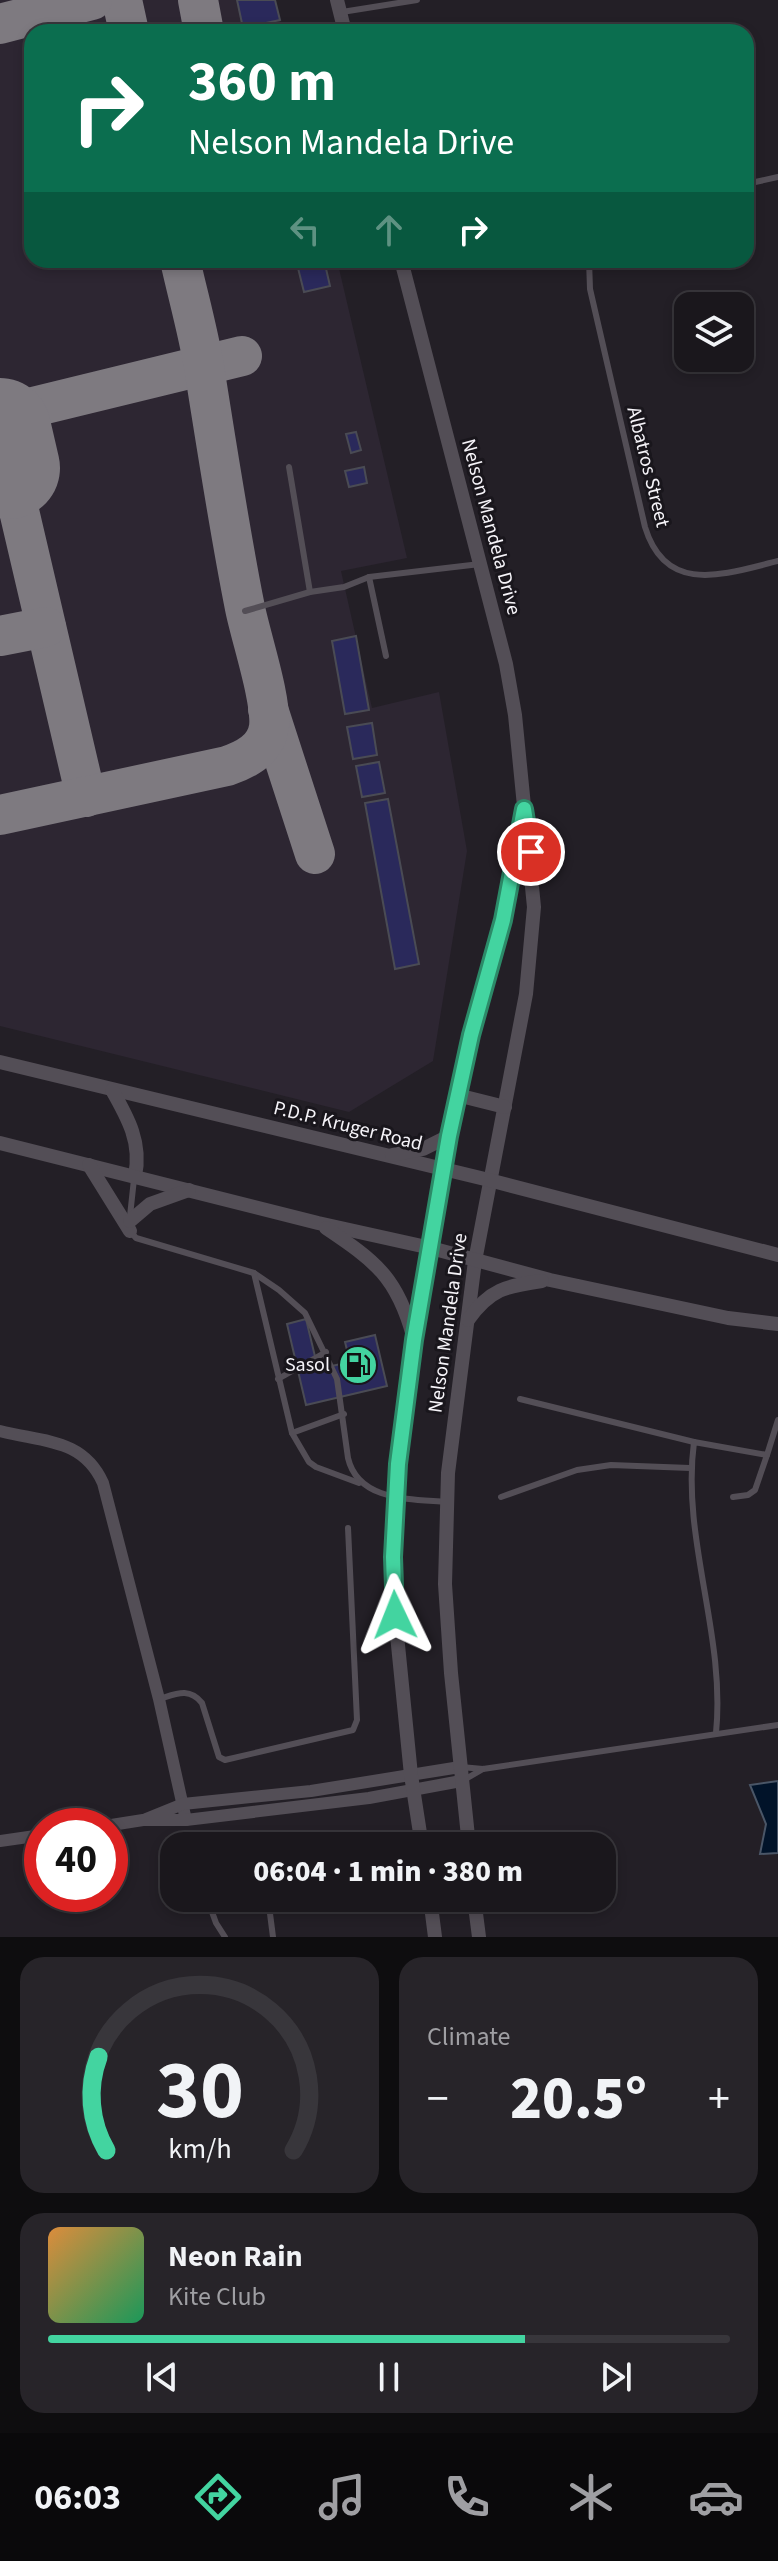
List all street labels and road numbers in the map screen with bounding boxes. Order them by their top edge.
street label: Albatros Street [619,404,677,530]
street label: Nelson Mandela Drive [454,436,528,618]
street label: P.D.P. Kruger Road [271,1094,425,1158]
street label: Nelson Mandela Drive [422,1231,474,1415]

